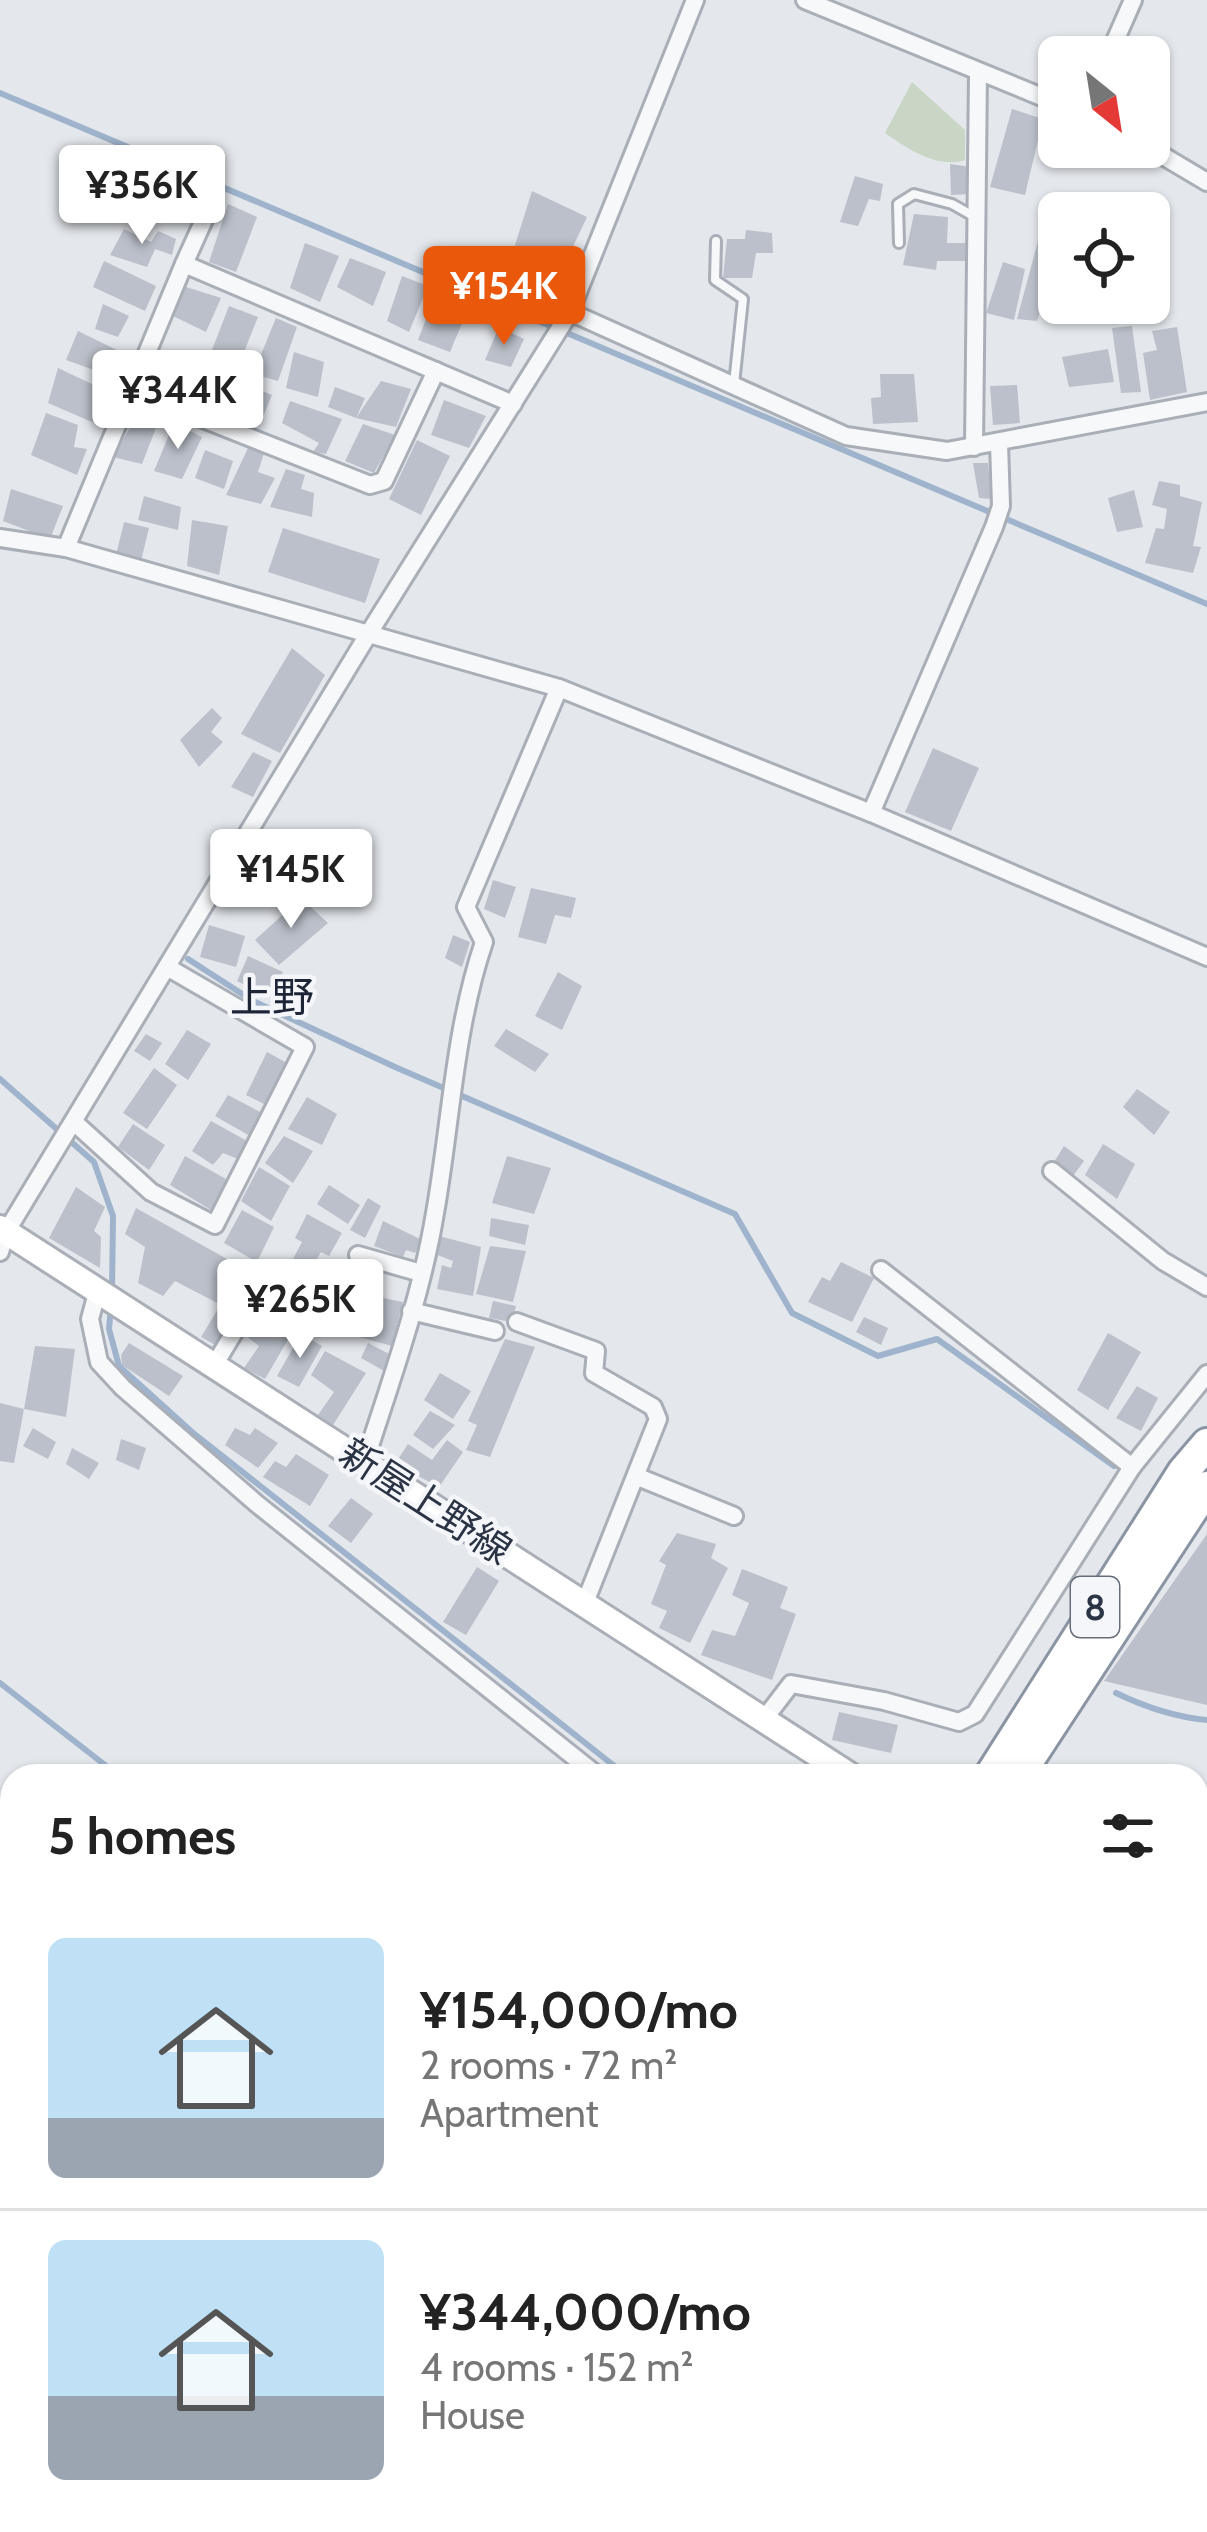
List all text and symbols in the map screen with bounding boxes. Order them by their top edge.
north arrow [1038,36,1170,168]
map controls [1038,36,1170,324]
pin: ¥356K [58,145,226,247]
text: ¥356K [86,160,198,208]
button: locate [1038,192,1170,324]
pin: ¥154K [420,246,588,348]
text: ¥154K [450,261,558,309]
pin: ¥344K [94,350,262,452]
text: ¥344K [119,365,237,413]
pin: ¥145K [207,829,375,931]
text: ¥145K [237,844,345,892]
district label: 上野 [230,971,314,1023]
pin: ¥265K [216,1259,384,1361]
text: ¥265K [244,1274,356,1322]
street label: 新屋上野線 [331,1428,521,1574]
road number: 8 [1071,1577,1119,1637]
icon: filters [1095,1803,1161,1869]
text: 5 homes [48,1805,236,1867]
text: ¥154,000/mo [420,1979,738,2041]
icon: home [144,1986,288,2130]
text: 2 rooms · 72 m² [420,2041,677,2089]
text: Apartment [420,2089,599,2137]
text: ¥344,000/mo [420,2281,751,2343]
icon: home [144,2288,288,2432]
text: 4 rooms · 152 m² [420,2343,693,2391]
text: House [420,2391,525,2439]

